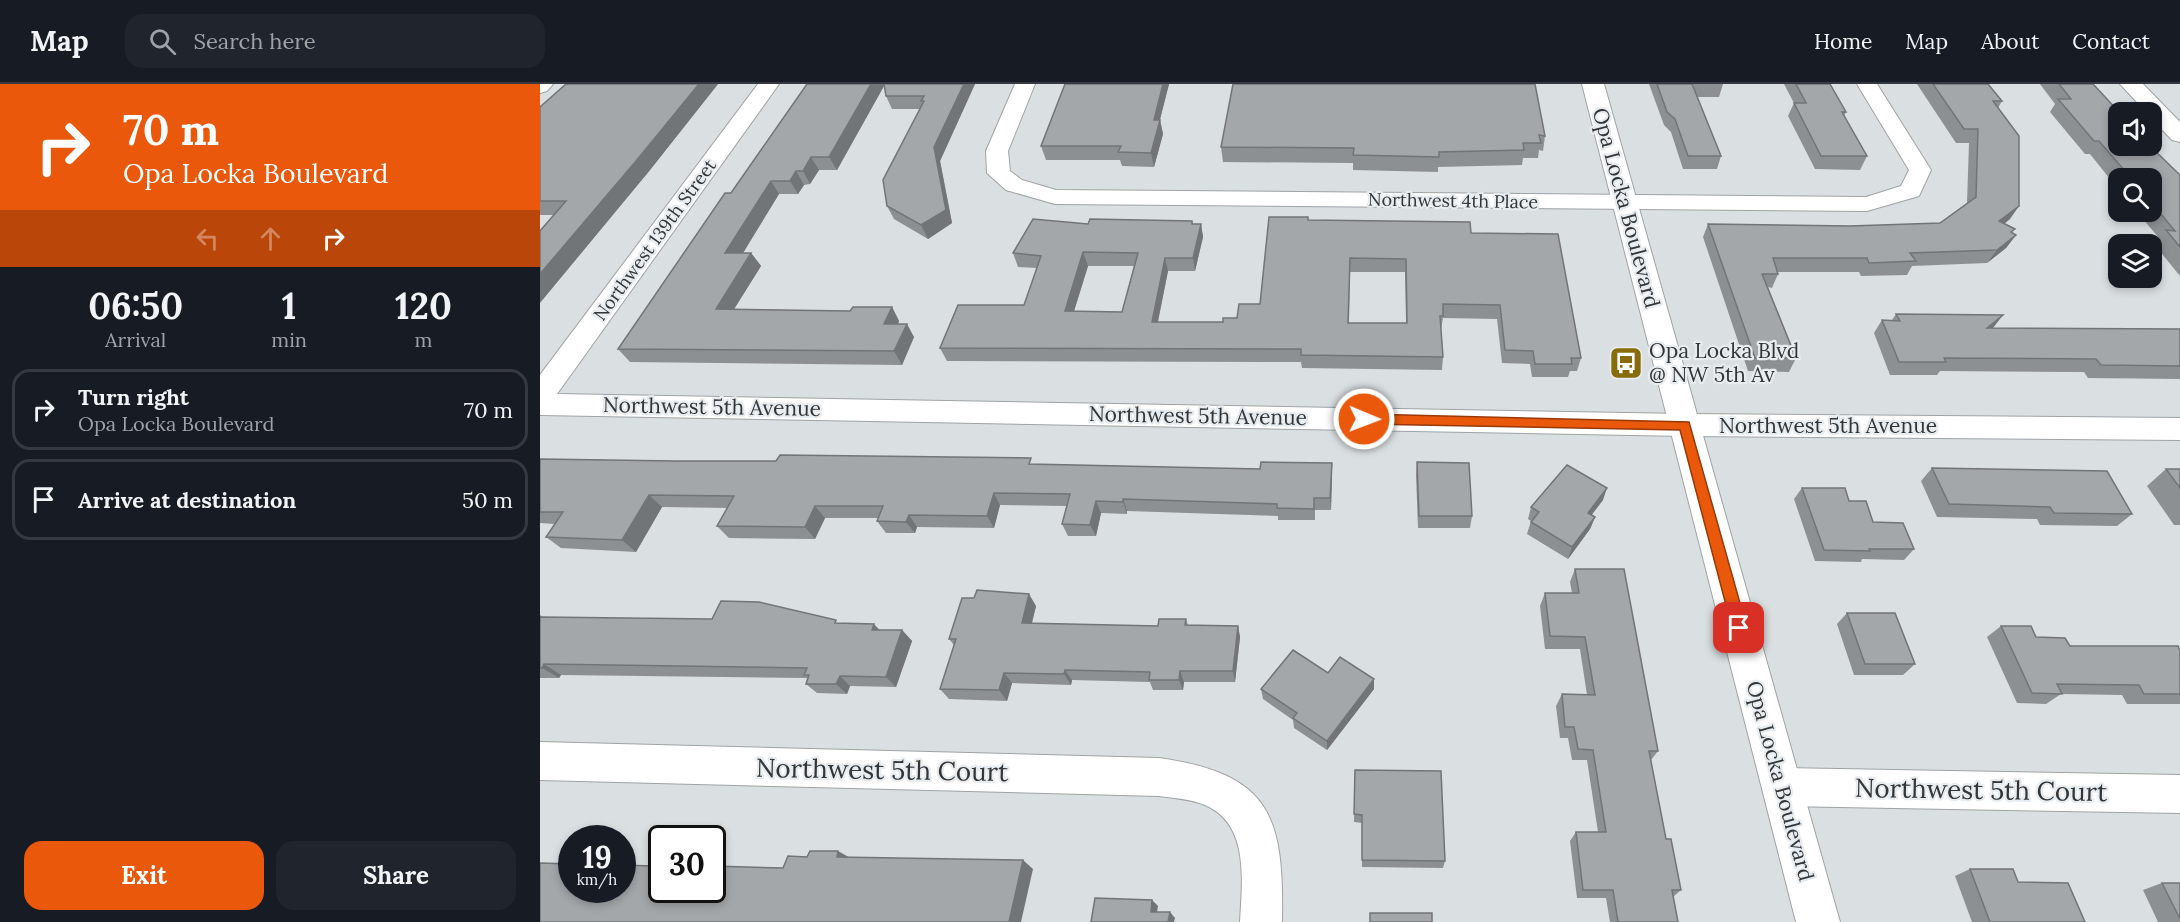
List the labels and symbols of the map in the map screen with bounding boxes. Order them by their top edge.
street label: Opa Locka Boulevard [1587,105,1666,311]
street label: Northwest 139th Street [588,154,721,325]
street label: Northwest 4th Place [1368,188,1538,213]
place label: Opa Locka Blvd @ NW 5th Av [1649,337,1799,388]
bus stop icon: Opa Locka Blvd @ NW 5th Av [1608,345,1644,381]
position arrow [1332,387,1396,451]
street label: Northwest 5th Avenue [603,391,821,422]
street label: Northwest 5th Avenue [1089,400,1307,431]
street label: Northwest 5th Avenue [1719,412,1937,439]
pin [1713,602,1764,653]
street label: Opa Locka Boulevard [1741,678,1820,884]
street label: Northwest 5th Court [756,751,1008,788]
street label: Northwest 5th Court [1855,771,2107,808]
speed limit sign: 30 [648,825,726,903]

